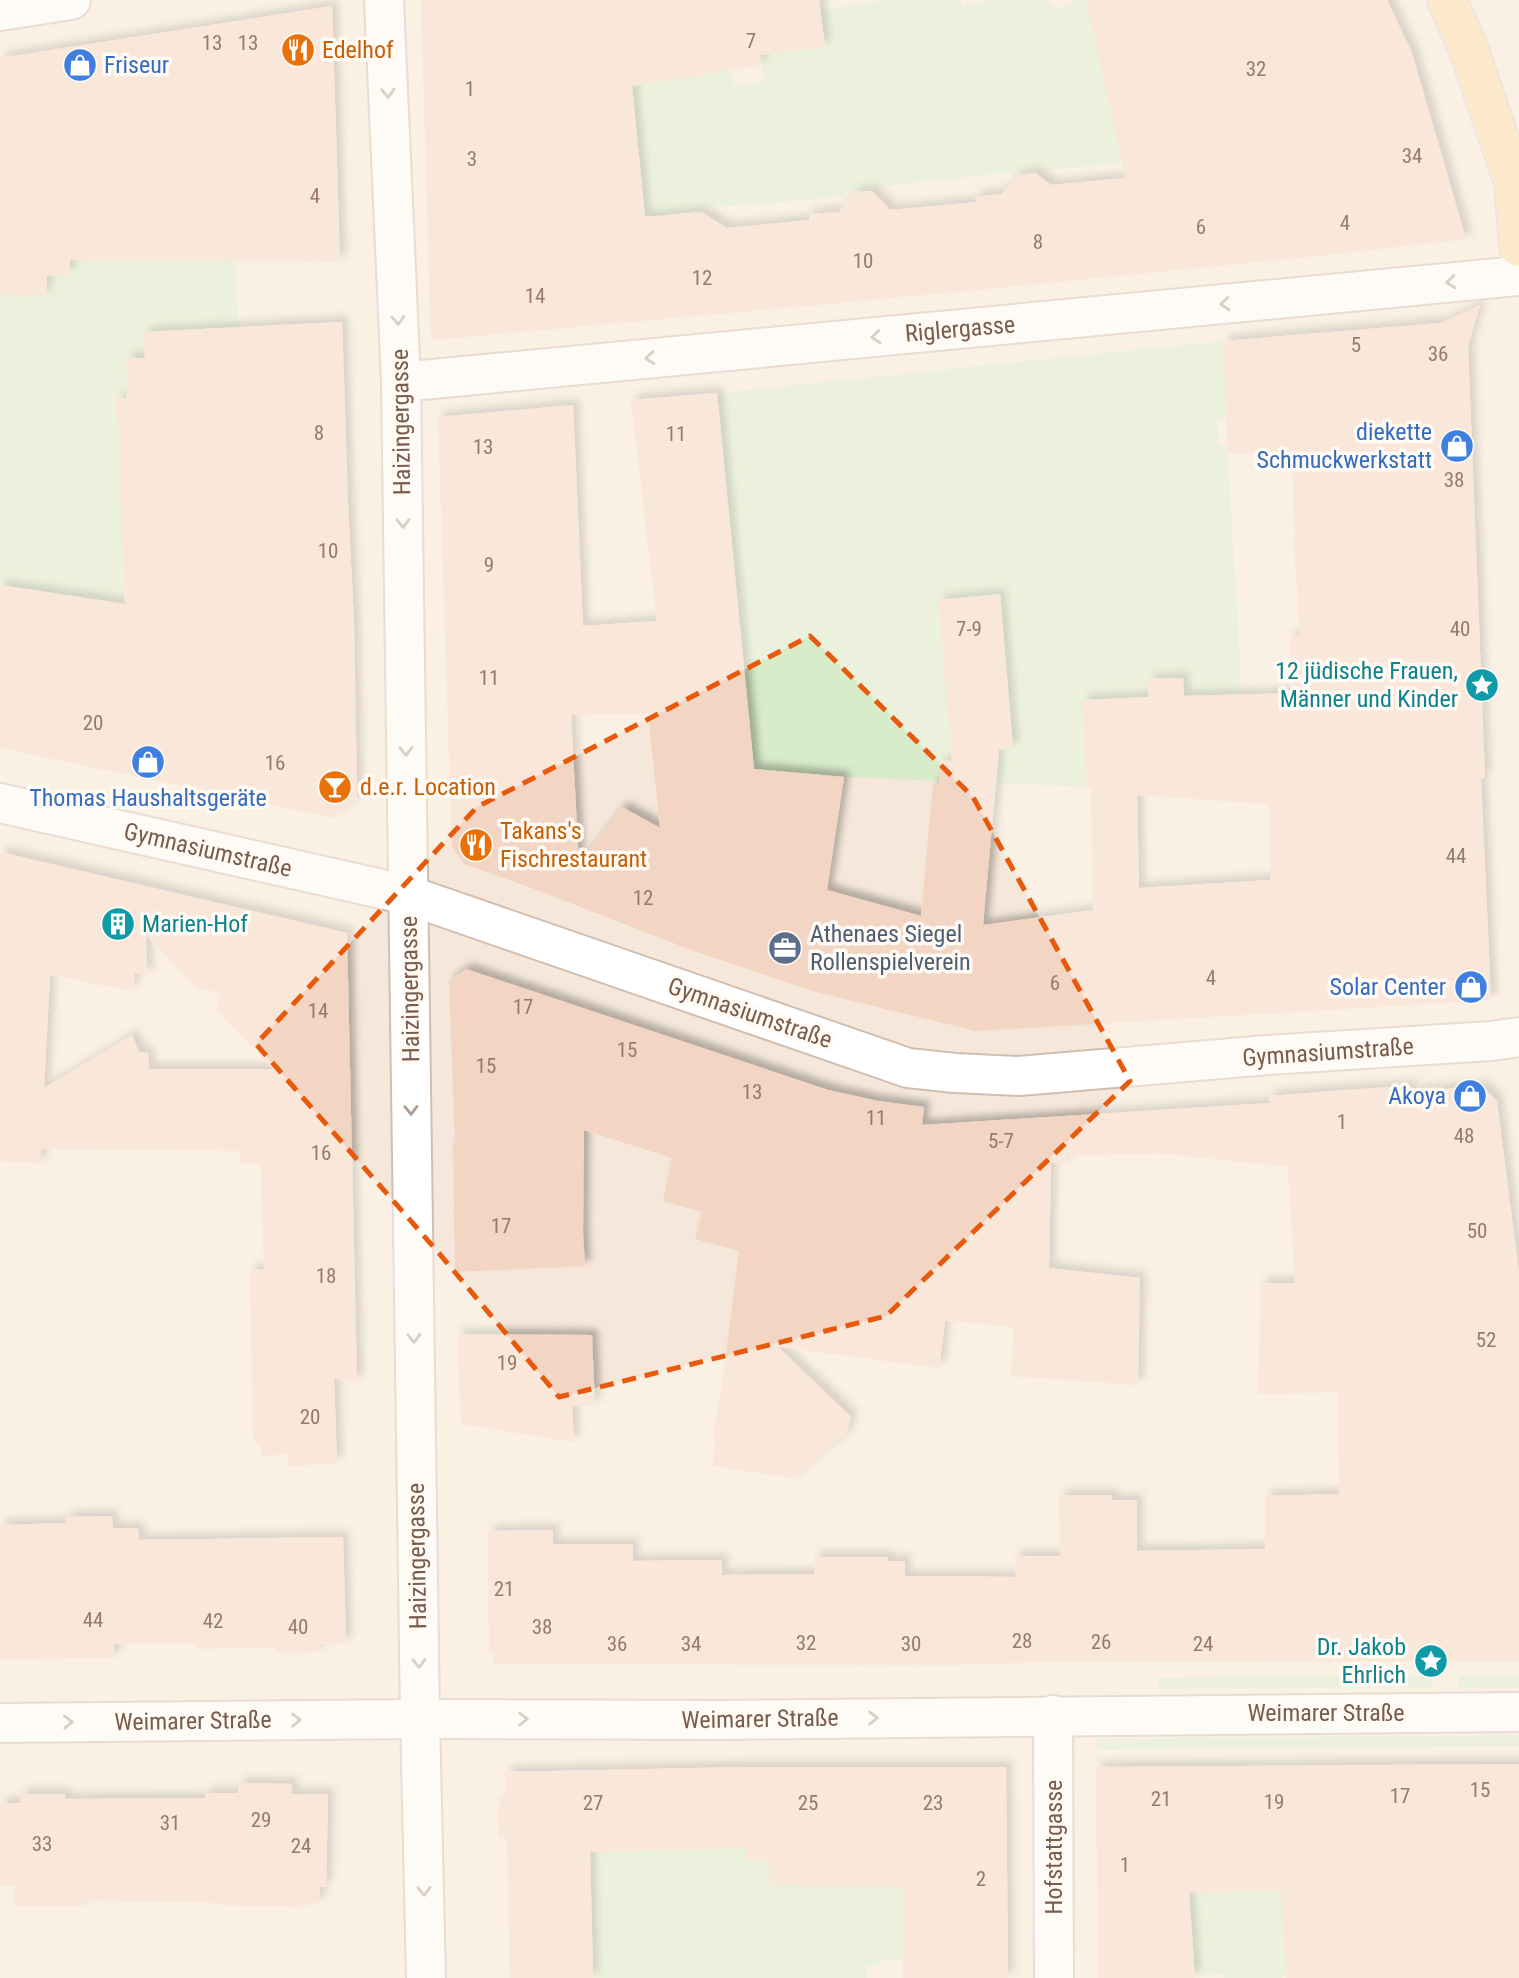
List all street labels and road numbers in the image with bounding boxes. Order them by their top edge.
street label: Riglergasse [904,310,1016,348]
street label: Haizingergasse [386,349,416,495]
street label: Gymnasiumstraße [121,817,295,883]
street label: Haizingergasse [395,916,425,1062]
street label: Gymnasiumstraße [664,972,836,1054]
street label: Gymnasiumstraße [1241,1032,1415,1072]
street label: Haizingergasse [402,1483,432,1629]
street label: Weimarer Straße [1247,1699,1405,1727]
street label: Weimarer Straße [681,1704,839,1734]
street label: Weimarer Straße [114,1706,272,1736]
street label: Hofstattgasse [1040,1780,1068,1914]

